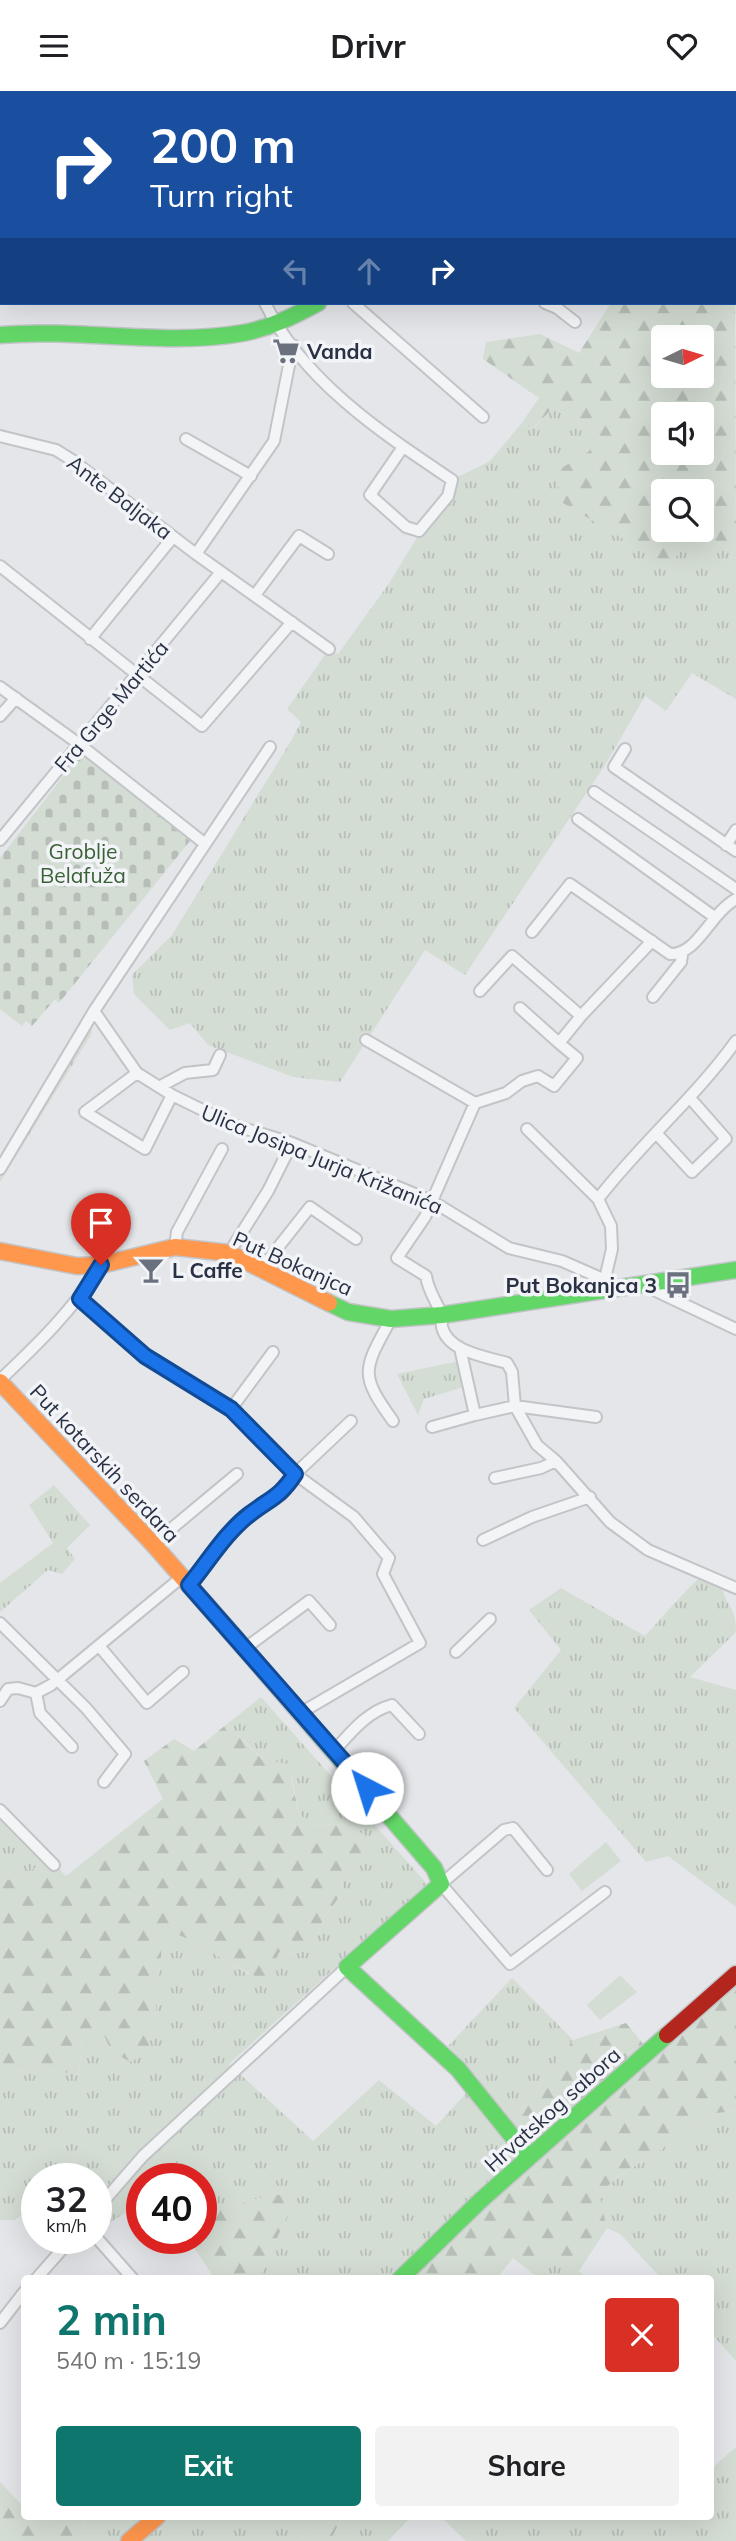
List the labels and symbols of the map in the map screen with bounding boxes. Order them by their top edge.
north arrow [651,325,714,389]
supermarket icon: Vanda [271,336,301,366]
place label: Vanda [306,338,373,364]
street label: Ante Baljaka [62,449,178,545]
street label: Fra Grge Martića [48,635,174,777]
park label: Groblje Belafuža [40,838,126,888]
street label: Ulica Josipa Jurja Križanića [198,1099,446,1219]
pin [71,1193,131,1265]
street label: Put Bokanjca [229,1225,357,1301]
bar icon: L Caffe [136,1255,166,1285]
place label: L Caffe [172,1257,243,1283]
bus stop icon: Put Bokanjca 3 [663,1270,693,1300]
place label: Put Bokanjca 3 [505,1272,657,1298]
street label: Put kotarskih serdara [25,1378,185,1548]
position arrow [330,1751,404,1825]
street label: Hrvatskog sabora [479,2041,625,2177]
speed limit sign: 40 [126,2163,217,2254]

